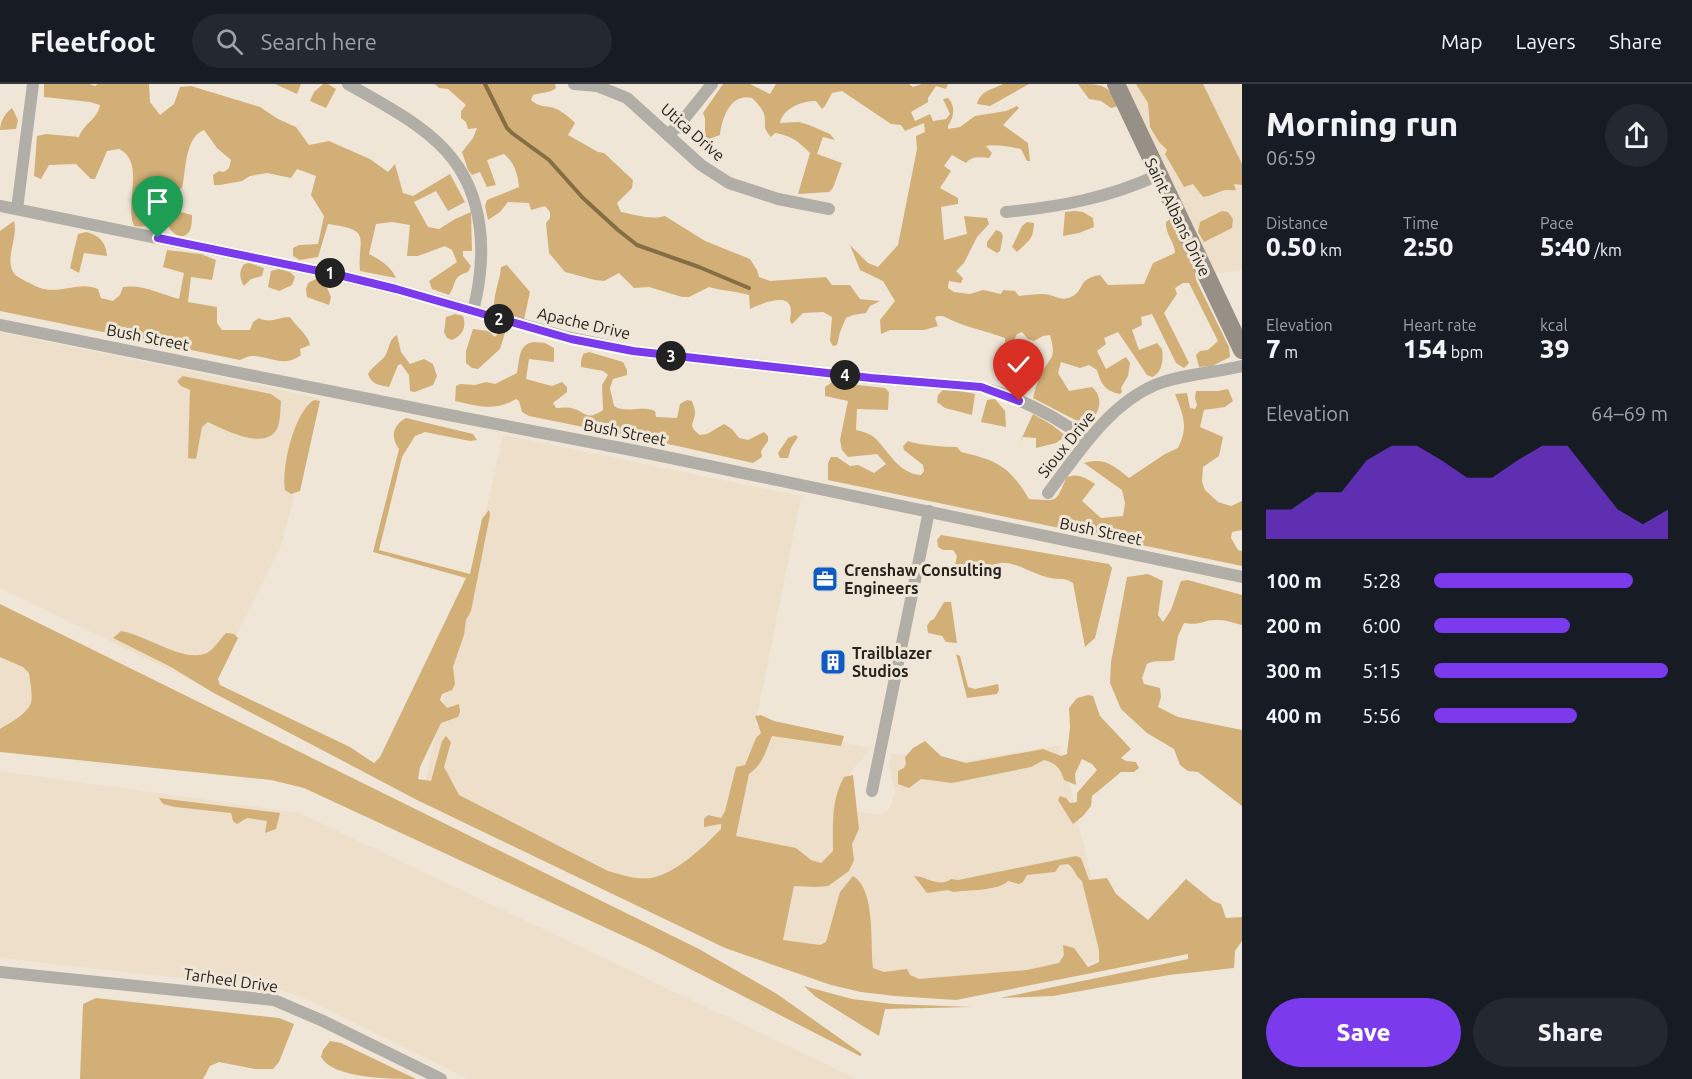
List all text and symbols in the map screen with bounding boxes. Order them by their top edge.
search box [192,14,612,68]
icon: search [213,25,246,58]
text: Fleetfoot [30,26,156,57]
text: Search here [261,29,377,54]
text: Map [1441,29,1482,53]
text: Layers [1515,29,1576,53]
text: Share [1609,29,1662,53]
street label: Utica Drive [658,100,728,164]
button: share [1605,104,1668,167]
text: Morning run [1266,105,1458,142]
text: 06:59 [1266,146,1316,169]
street label: Saint Albans Drive [1142,155,1214,279]
pin [132,176,183,238]
icon: arrive [141,185,174,218]
text: Distance [1266,214,1328,232]
text: Time [1403,214,1439,232]
text: Pace [1540,214,1574,232]
text: 0.50 [1266,232,1316,261]
text: 2:50 [1403,232,1453,261]
text: 5:40 [1540,232,1590,261]
text: km [1316,241,1342,259]
text: /km [1590,241,1622,259]
pin: 1 [315,258,345,288]
text: 1 [325,264,335,282]
pin: 2 [484,304,514,334]
street label: Apache Drive [536,304,632,342]
text: 2 [494,310,504,328]
text: Elevation [1266,316,1333,334]
text: Heart rate [1403,316,1477,334]
text: kcal [1540,316,1568,334]
street label: Bush Street [105,320,192,354]
text: 7 [1266,334,1281,363]
text: 154 [1403,334,1447,363]
text: 39 [1540,334,1569,363]
pin [993,339,1044,401]
pin: 3 [656,341,686,371]
text: m [1281,343,1298,361]
text: bpm [1447,343,1483,361]
text: 3 [666,347,676,365]
icon: check [1002,348,1035,381]
pin: 4 [830,360,860,390]
text: 4 [840,366,850,384]
text: Elevation [1266,402,1349,425]
text: 64–69 m [1591,402,1668,425]
street label: Sioux Drive [1034,407,1098,481]
street label: Bush Street [582,415,669,449]
street label: Bush Street [1058,513,1145,549]
place label: Crenshaw Consulting Engineers [844,561,1002,597]
office icon: Crenshaw Consulting Engineers [810,564,840,594]
text: 100 m [1266,569,1322,592]
text: 5:28 [1362,569,1401,592]
text: 200 m [1266,614,1322,637]
text: 6:00 [1362,614,1401,637]
place label: Trailblazer Studios [852,644,932,680]
building icon: Trailblazer Studios [818,647,848,677]
text: 300 m [1266,659,1322,682]
text: 5:15 [1362,659,1401,682]
text: 400 m [1266,704,1322,727]
text: 5:56 [1362,704,1401,727]
street label: Tarheel Drive [183,964,279,996]
button: Save [1266,998,1461,1067]
button: Share [1473,998,1668,1067]

